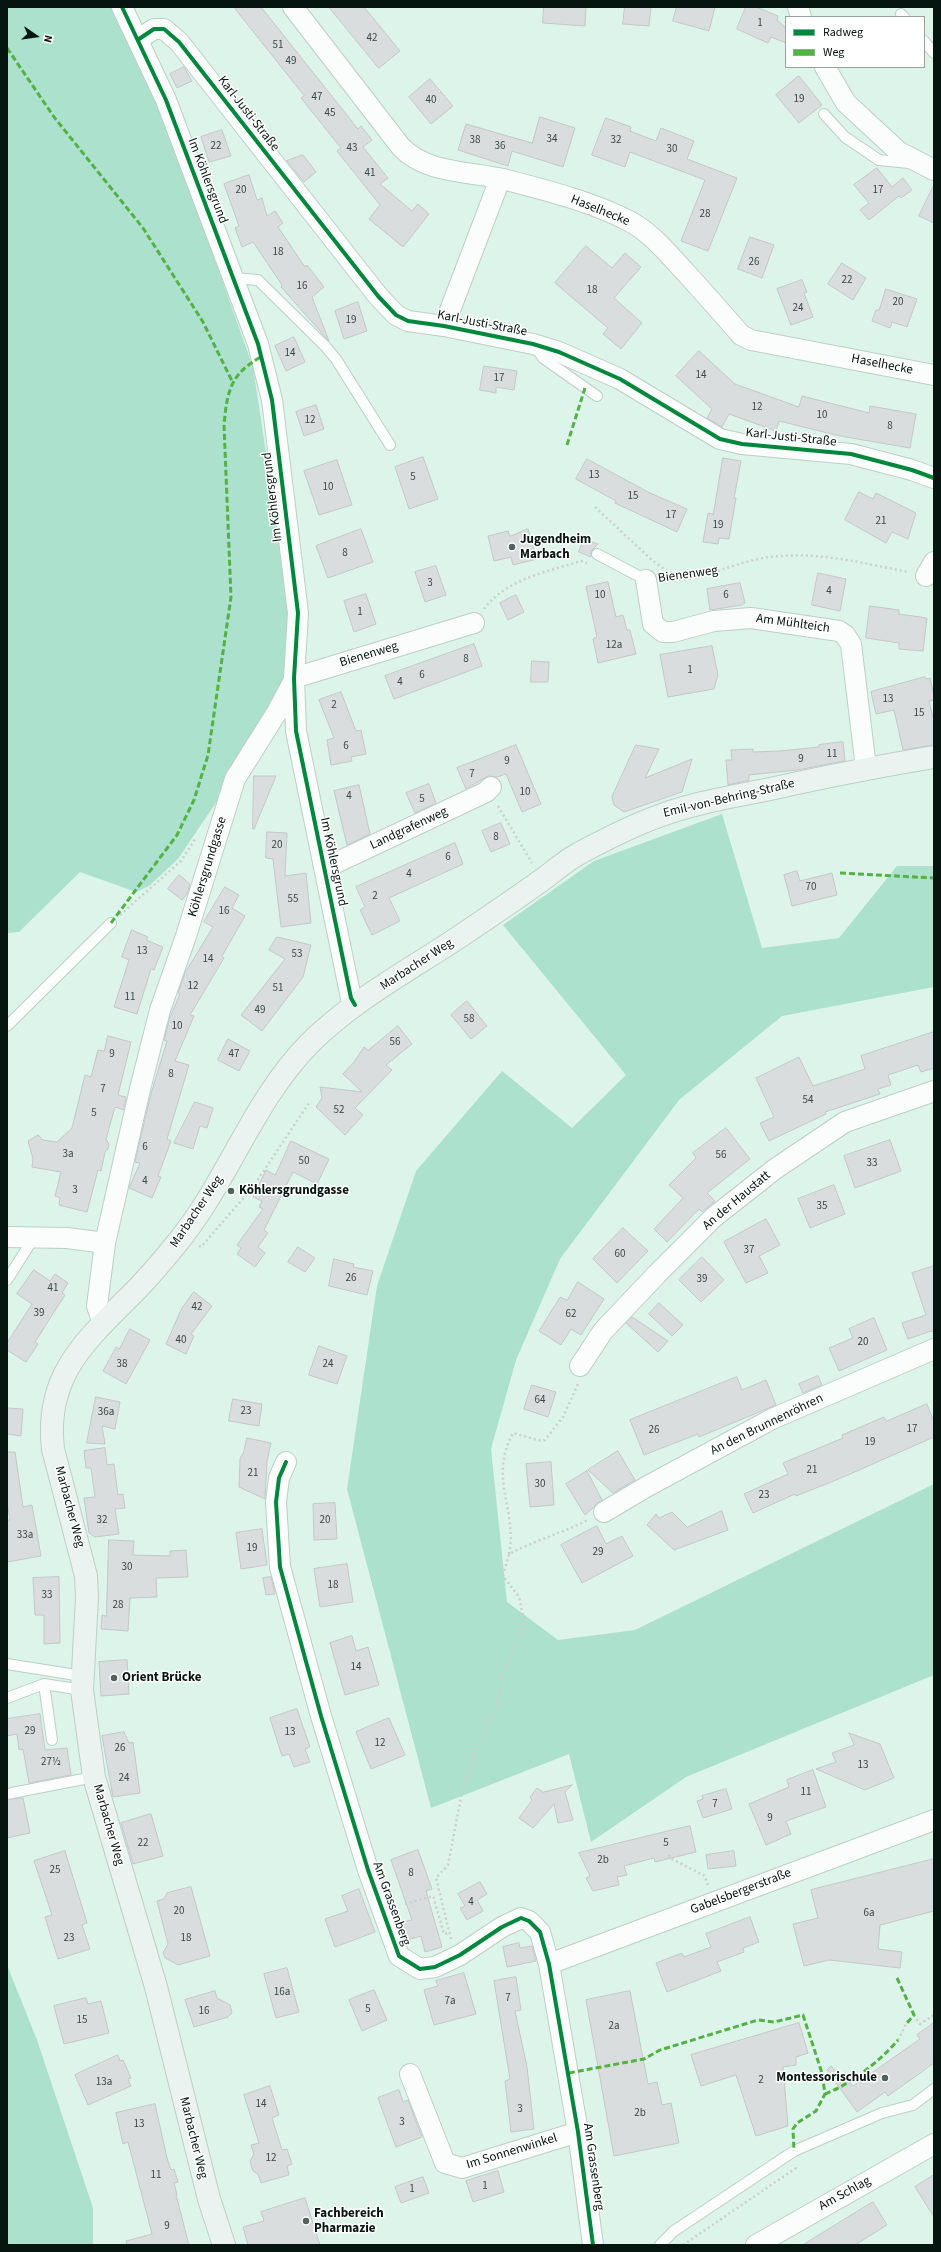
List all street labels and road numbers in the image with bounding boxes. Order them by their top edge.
street label: Karl-Justi-Straße [214,73,282,155]
street label: Im Köhlersgrund [184,136,230,226]
street label: Haselhecke [568,192,632,230]
street label: Karl-Justi-Straße [436,308,528,340]
street label: Haselhecke [850,351,914,379]
street label: Karl-Justi-Straße [745,425,837,451]
street label: Im Köhlersgrund [260,451,286,543]
street label: Bienenweg [657,563,719,587]
street label: Am Mühlteich [755,611,831,637]
street label: Bienenweg [338,639,400,671]
street label: Emil-von-Behring-Straße [662,776,796,822]
street label: Landgrafenweg [368,804,450,854]
street label: Köhlersgrundgasse [185,815,231,919]
street label: Im Köhlersgrund [316,816,350,908]
street label: Marbacher Weg [378,936,456,994]
street label: An der Haustatt [700,1168,774,1234]
street label: Marbacher Weg [167,1173,227,1251]
street label: An den Brunnenröhren [708,1391,826,1459]
street label: Marbacher Weg [51,1465,87,1549]
street label: Marbacher Weg [89,1783,127,1867]
street label: Am Grassenberg [369,1860,413,1948]
street label: Gabelsbergerstraße [688,1866,794,1918]
street label: Marbacher Weg [175,2095,211,2181]
street label: Am Grassenberg [579,2122,607,2212]
street label: Im Sonnenwinkel [465,2131,559,2173]
street label: Am Schlag [816,2173,874,2215]

